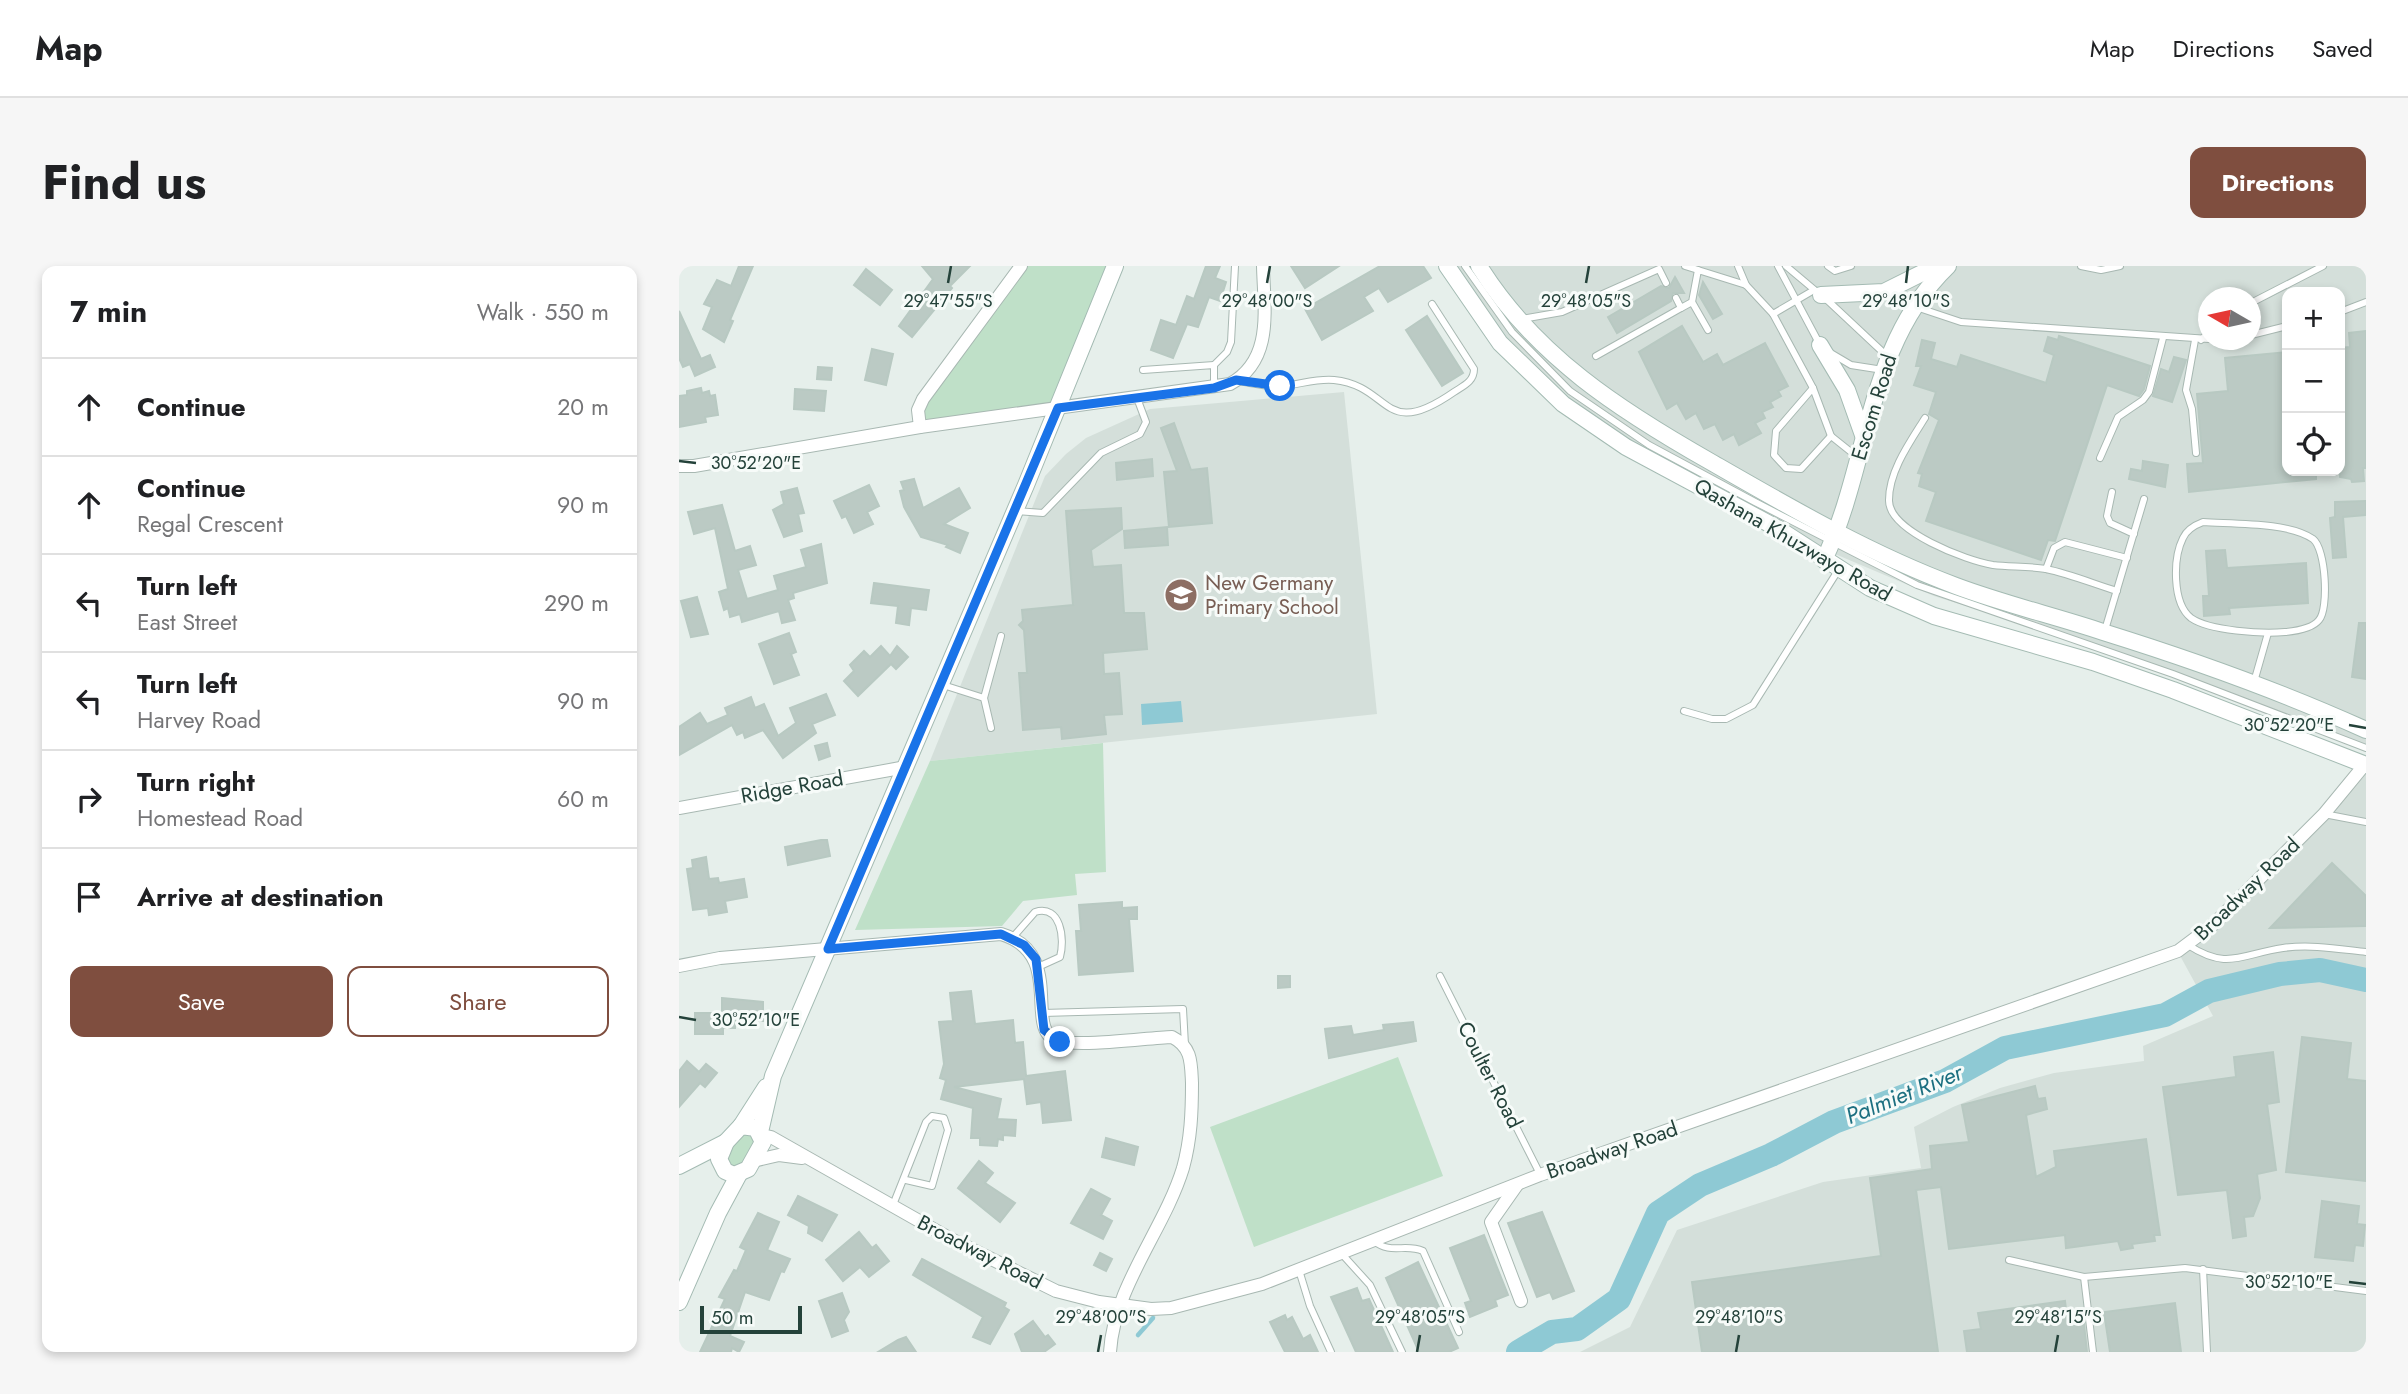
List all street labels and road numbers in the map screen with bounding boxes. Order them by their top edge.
street label: Escom Road [1844,350,1904,464]
street label: Qashana Khuzwayo Road [1689,471,1897,609]
street label: Ridge Road [738,763,846,811]
street label: Broadway Road [2187,831,2307,947]
street label: Coulter Road [1450,1016,1530,1134]
street label: Broadway Road [1542,1113,1682,1187]
street label: Broadway Road [912,1207,1048,1297]

